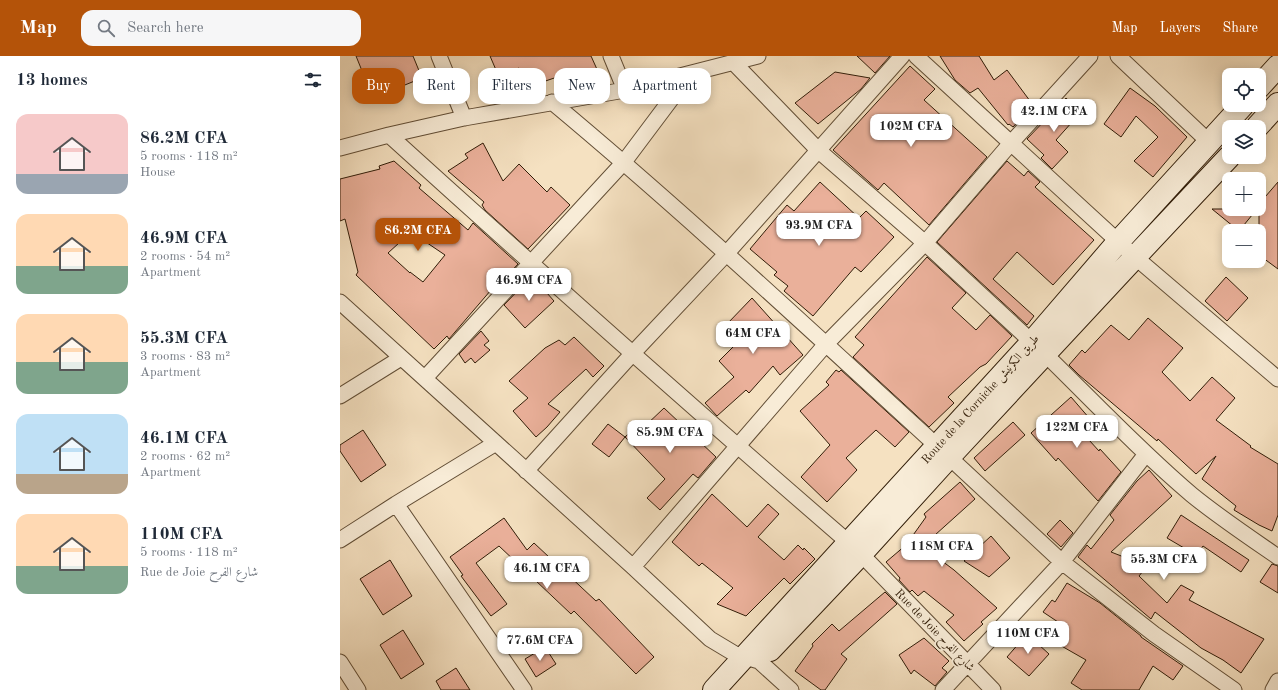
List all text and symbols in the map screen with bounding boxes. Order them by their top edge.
search box [81,10,361,46]
icon: search [95,17,117,39]
text: Map [20,19,57,38]
text: Search here [127,21,204,36]
text: Map [1112,21,1138,35]
text: Layers [1160,21,1201,35]
text: Share [1223,21,1258,35]
chip: Buy [352,68,405,104]
chip: Rent [413,68,470,104]
chip: Filters [478,68,546,104]
chip: New [554,68,610,104]
chip: Apartment [618,68,711,104]
map controls [1222,68,1266,268]
button: locate [1222,68,1266,112]
icon: filters [302,69,324,91]
text: 13 homes [16,72,88,89]
pin: 42.1M CFA [1008,99,1100,133]
text: 42.1M CFA [1020,105,1088,118]
pin: 102M CFA [870,114,952,148]
text: 102M CFA [879,120,943,133]
button: layers [1222,120,1266,164]
icon: home [48,130,96,178]
text: 86.2M CFA [140,130,228,147]
text: 5 rooms · 118 m² [140,150,238,163]
text: House [140,166,175,179]
button: + [1222,172,1266,216]
pin: 93.9M CFA [773,213,865,247]
pin: 86.2M CFA [372,218,464,252]
text: 93.9M CFA [785,219,853,232]
text: 86.2M CFA [384,224,452,237]
button: − [1222,224,1266,268]
icon: home [48,230,96,278]
text: 46.9M CFA [140,230,228,247]
text: 2 rooms · 54 m² [140,250,230,263]
text: Apartment [140,266,201,279]
pin: 46.9M CFA [483,268,575,302]
text: 46.9M CFA [495,274,563,287]
pin: 64M CFA [716,321,790,355]
text: 64M CFA [725,327,781,340]
icon: home [48,330,96,378]
text: 55.3M CFA [140,330,228,347]
street label: Route de la Corniche طريق الكرنيش [919,332,1043,468]
text: 3 rooms · 83 m² [140,350,230,363]
text: Apartment [140,366,201,379]
pin: 122M CFA [1036,415,1118,449]
pin: 85.9M CFA [624,420,716,454]
text: 122M CFA [1045,421,1109,434]
text: 85.9M CFA [636,426,704,439]
icon: home [48,430,96,478]
text: 46.1M CFA [140,430,228,447]
text: 2 rooms · 62 m² [140,450,230,463]
text: Apartment [140,466,201,479]
text: 110M CFA [140,526,223,543]
icon: home [48,530,96,578]
pin: 118M CFA [901,534,983,568]
text: 118M CFA [910,540,974,553]
text: 5 rooms · 118 m² [140,546,238,559]
pin: 55.3M CFA [1118,547,1210,581]
text: 55.3M CFA [1130,553,1198,566]
pin: 46.1M CFA [501,556,593,590]
text: 46.1M CFA [513,562,581,575]
text: Rue de Joie شارع الفرح [140,566,258,579]
street label: Rue de Joie شارع الفرح [889,587,977,677]
pin: 110M CFA [987,621,1069,655]
text: 110M CFA [996,627,1060,640]
pin: 77.6M CFA [494,628,586,662]
text: 77.6M CFA [506,634,574,647]

